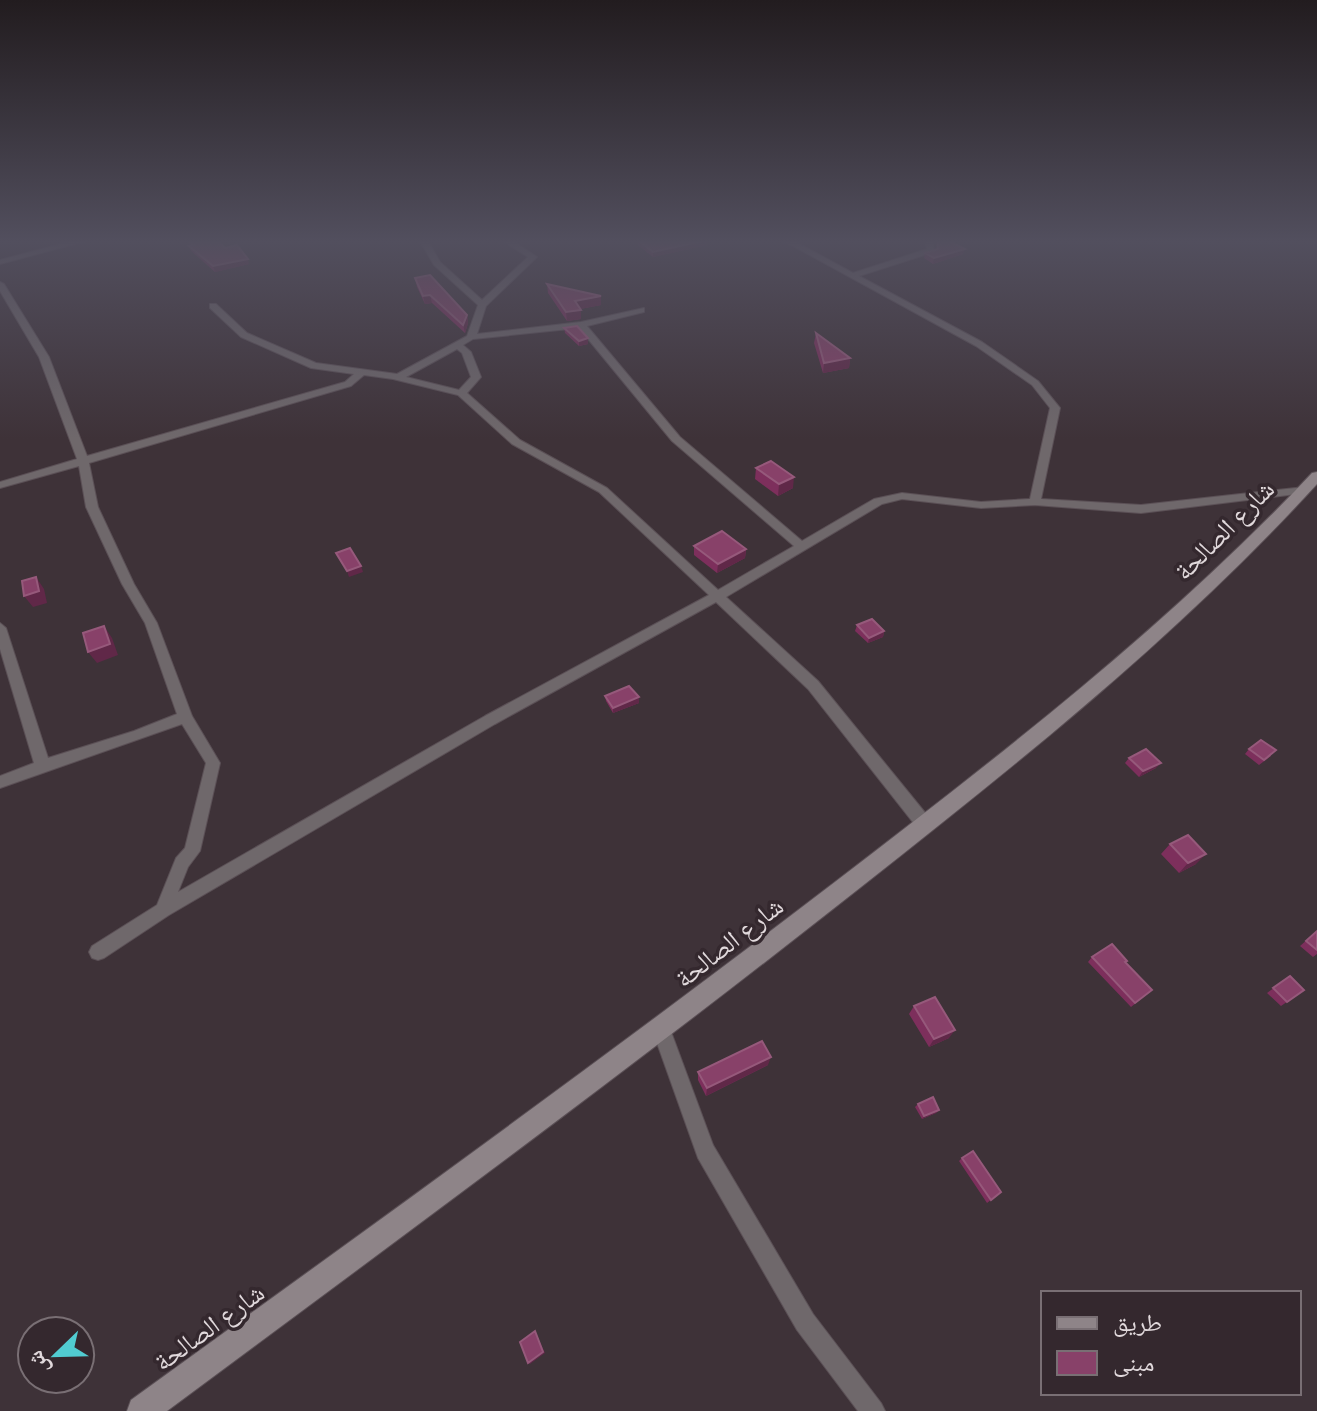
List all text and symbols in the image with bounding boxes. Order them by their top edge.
street label: شارع الصالحة [1169,475,1283,589]
street label: شارع الصالحة [670,891,791,997]
street label: شارع الصالحة [149,1278,272,1380]
legend [1041,1291,1301,1395]
text: طريق [1113,1310,1162,1340]
north arrow [16,1315,96,1395]
text: ش [23,1346,57,1378]
text: مبنى [1113,1350,1154,1380]

